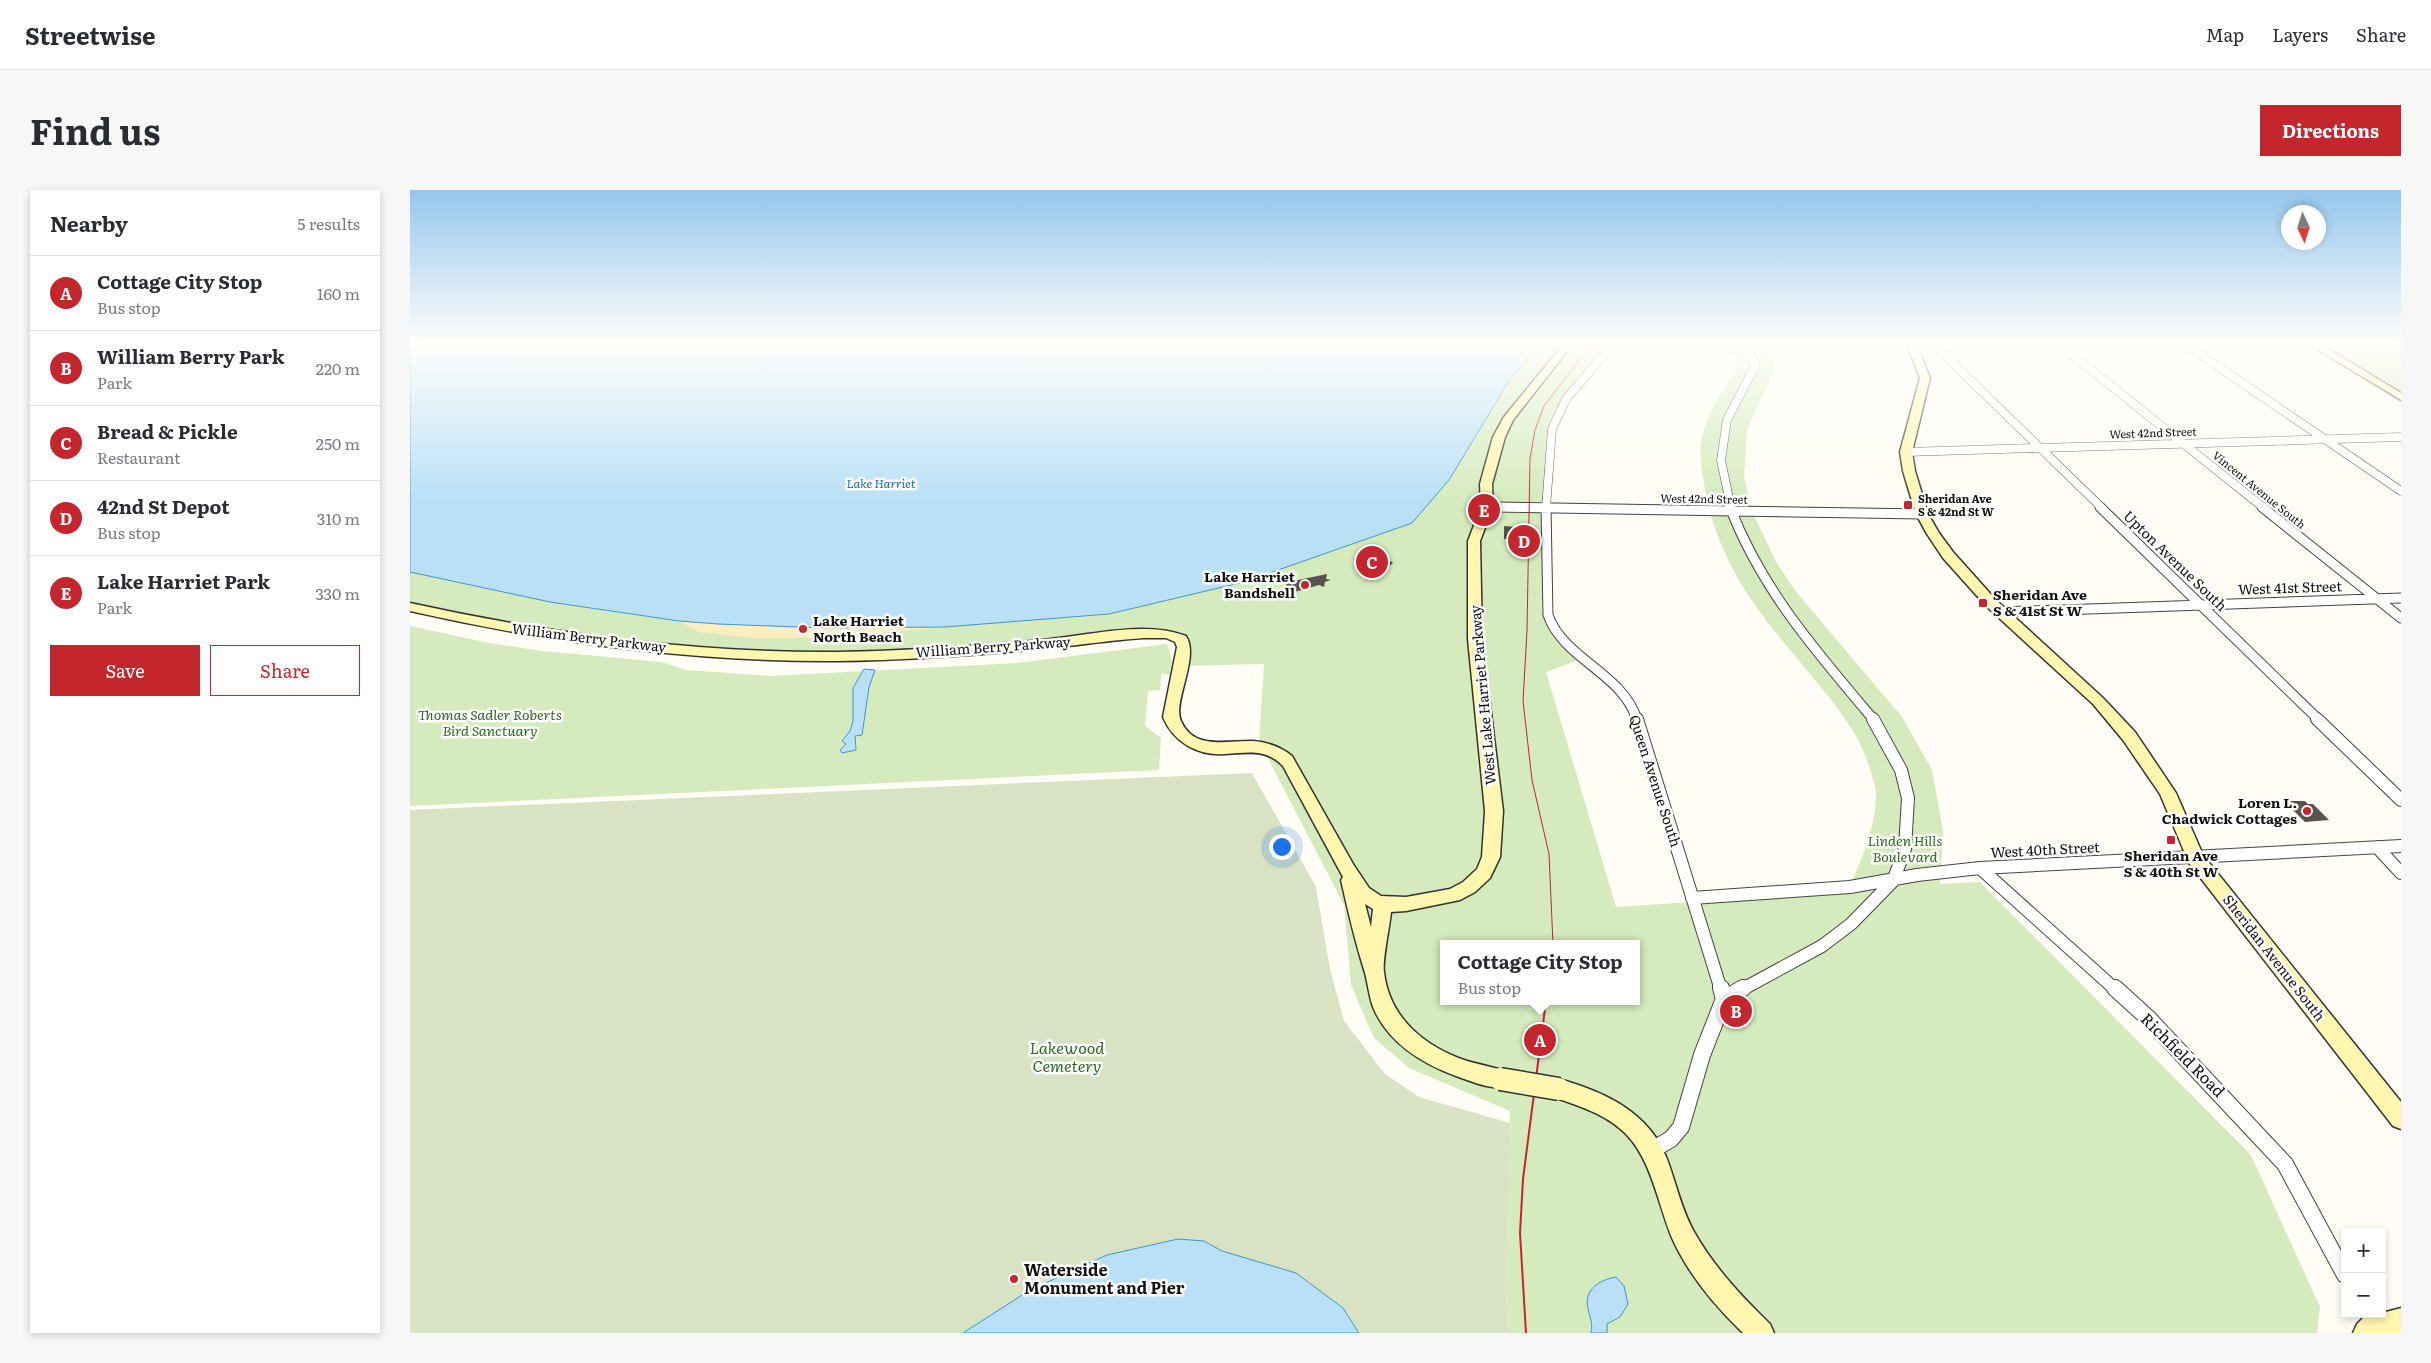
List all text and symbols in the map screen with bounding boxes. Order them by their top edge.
text: Streetwise [25,17,155,52]
text: Map [2206,21,2244,48]
text: Layers [2272,21,2328,48]
text: Share [2356,21,2406,48]
text: Find us [30,104,160,156]
button: Directions [2260,105,2401,156]
north arrow [2281,205,2326,250]
text: Nearby [50,207,128,238]
text: 5 results [297,211,360,235]
text: Cottage City Stop [97,267,262,295]
text: A [60,281,72,305]
text: 160 m [317,281,360,305]
text: Bus stop [97,295,161,319]
text: William Berry Park [97,342,285,370]
text: B [60,356,72,380]
text: 220 m [316,356,360,380]
text: Park [97,370,132,394]
text: Bread & Pickle [97,417,238,445]
street label: West 42nd Street [2109,422,2197,442]
text: C [60,431,72,455]
text: 250 m [316,431,360,455]
text: Restaurant [97,445,181,469]
street label: Vincent Avenue South [2210,447,2310,532]
water label: Lake Harriet [846,474,916,492]
street label: West 42nd Street [1660,489,1748,507]
place label: Sheridan Ave S & 42nd St W [1918,490,1995,519]
pin: E [1468,491,1500,529]
text: 42nd St Depot [97,492,230,520]
marker: Sheridan Ave S & 42nd St W [1902,499,1914,511]
street label: Upton Avenue South [2119,505,2232,615]
text: D [60,506,72,530]
text: 310 m [317,506,360,530]
text: Bus stop [97,520,161,544]
pin: D [1508,522,1540,560]
pin: C [1356,543,1388,581]
place label: Lake Harriet Bandshell [1204,566,1296,602]
text: Lake Harriet Park [97,567,270,595]
street label: West 41st Street [2238,575,2343,599]
marker: Lake Harriet Bandshell [1299,579,1311,591]
text: E [61,581,71,605]
text: 330 m [315,581,360,605]
place label: Sheridan Ave S & 41st St W [1993,584,2087,620]
text: Park [97,595,132,619]
marker: Sheridan Ave S & 41st St W [1977,597,1989,609]
street label: West Lake Harriet Parkway [1464,603,1500,786]
place label: Lake Harriet North Beach [813,610,905,646]
street label: William Berry Parkway [511,618,668,657]
marker: Lake Harriet North Beach [797,623,809,635]
street label: William Berry Parkway [915,631,1072,661]
button: Save [50,645,200,696]
button: Share [210,645,360,696]
park label: Thomas Sadler Roberts Bird Sanctuary [418,704,562,740]
street label: Queen Avenue South [1625,712,1687,849]
place label: Loren L. Chadwick Cottages [2162,792,2297,828]
marker: Loren L. Chadwick Cottages [2301,805,2313,817]
park label: Linden Hills Boulevard [1868,830,1942,866]
your location [1269,834,1295,860]
marker: Sheridan Ave S & 40th St W [2165,834,2177,846]
street label: West 40th Street [1990,836,2100,862]
place label: Sheridan Ave S & 40th St W [2124,845,2219,881]
street label: Sheridan Avenue South [2219,890,2331,1025]
popup [1440,940,1640,1005]
text: Cottage City Stop [1457,947,1623,975]
text: Bus stop [1457,975,1521,999]
pin: B [1720,992,1752,1030]
street label: Richfield Road [2136,1007,2231,1102]
pin: A [1524,1021,1556,1059]
park label: Lakewood Cemetery [1029,1035,1105,1077]
map controls [2341,1228,2386,1318]
button: + [2341,1228,2386,1273]
place label: Waterside Monument and Pier [1024,1257,1185,1299]
marker: Waterside Monument and Pier [1008,1273,1020,1285]
button: − [2341,1273,2386,1318]

